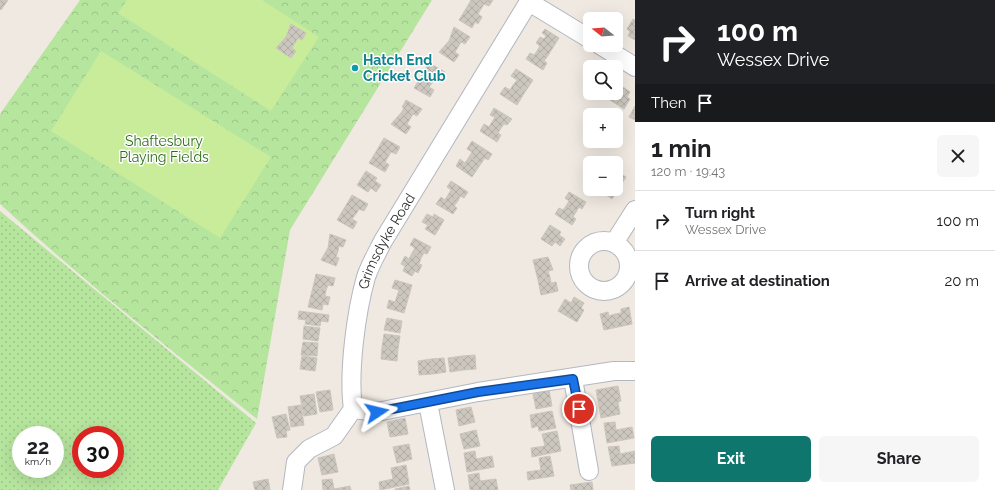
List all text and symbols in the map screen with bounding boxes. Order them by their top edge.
north arrow [583,12,623,52]
map controls [583,12,623,196]
text: 100 m [717,15,798,48]
icon: right [651,16,703,68]
text: Wessex Drive [717,49,829,70]
place label: Hatch End Cricket Club [363,52,446,84]
button: search [583,60,623,100]
marker: Hatch End Cricket Club [350,63,360,73]
icon: arrive [694,92,716,114]
text: Then [651,94,686,112]
button: + [583,108,623,148]
park label: Shaftesbury Playing Fields [119,133,209,165]
text: 1 min [651,134,712,163]
button: close [937,135,979,177]
button: − [583,156,623,196]
text: 120 m · 19:43 [651,164,725,179]
street label: Grimsdyke Road [355,191,418,291]
text: Turn right [685,204,755,222]
icon: right [651,210,673,232]
text: 100 m [937,212,979,230]
text: Wessex Drive [685,222,766,237]
icon: arrive [651,270,673,292]
text: Arrive at destination [685,272,830,290]
text: 20 m [944,272,979,290]
position arrow [356,391,398,433]
pin [562,392,596,426]
icon: arrive [568,398,590,420]
speed limit sign: 30 [72,426,124,478]
text: 22 [27,435,49,459]
button: Exit [651,436,811,482]
button: Share [819,436,979,482]
text: km/h [25,456,51,467]

